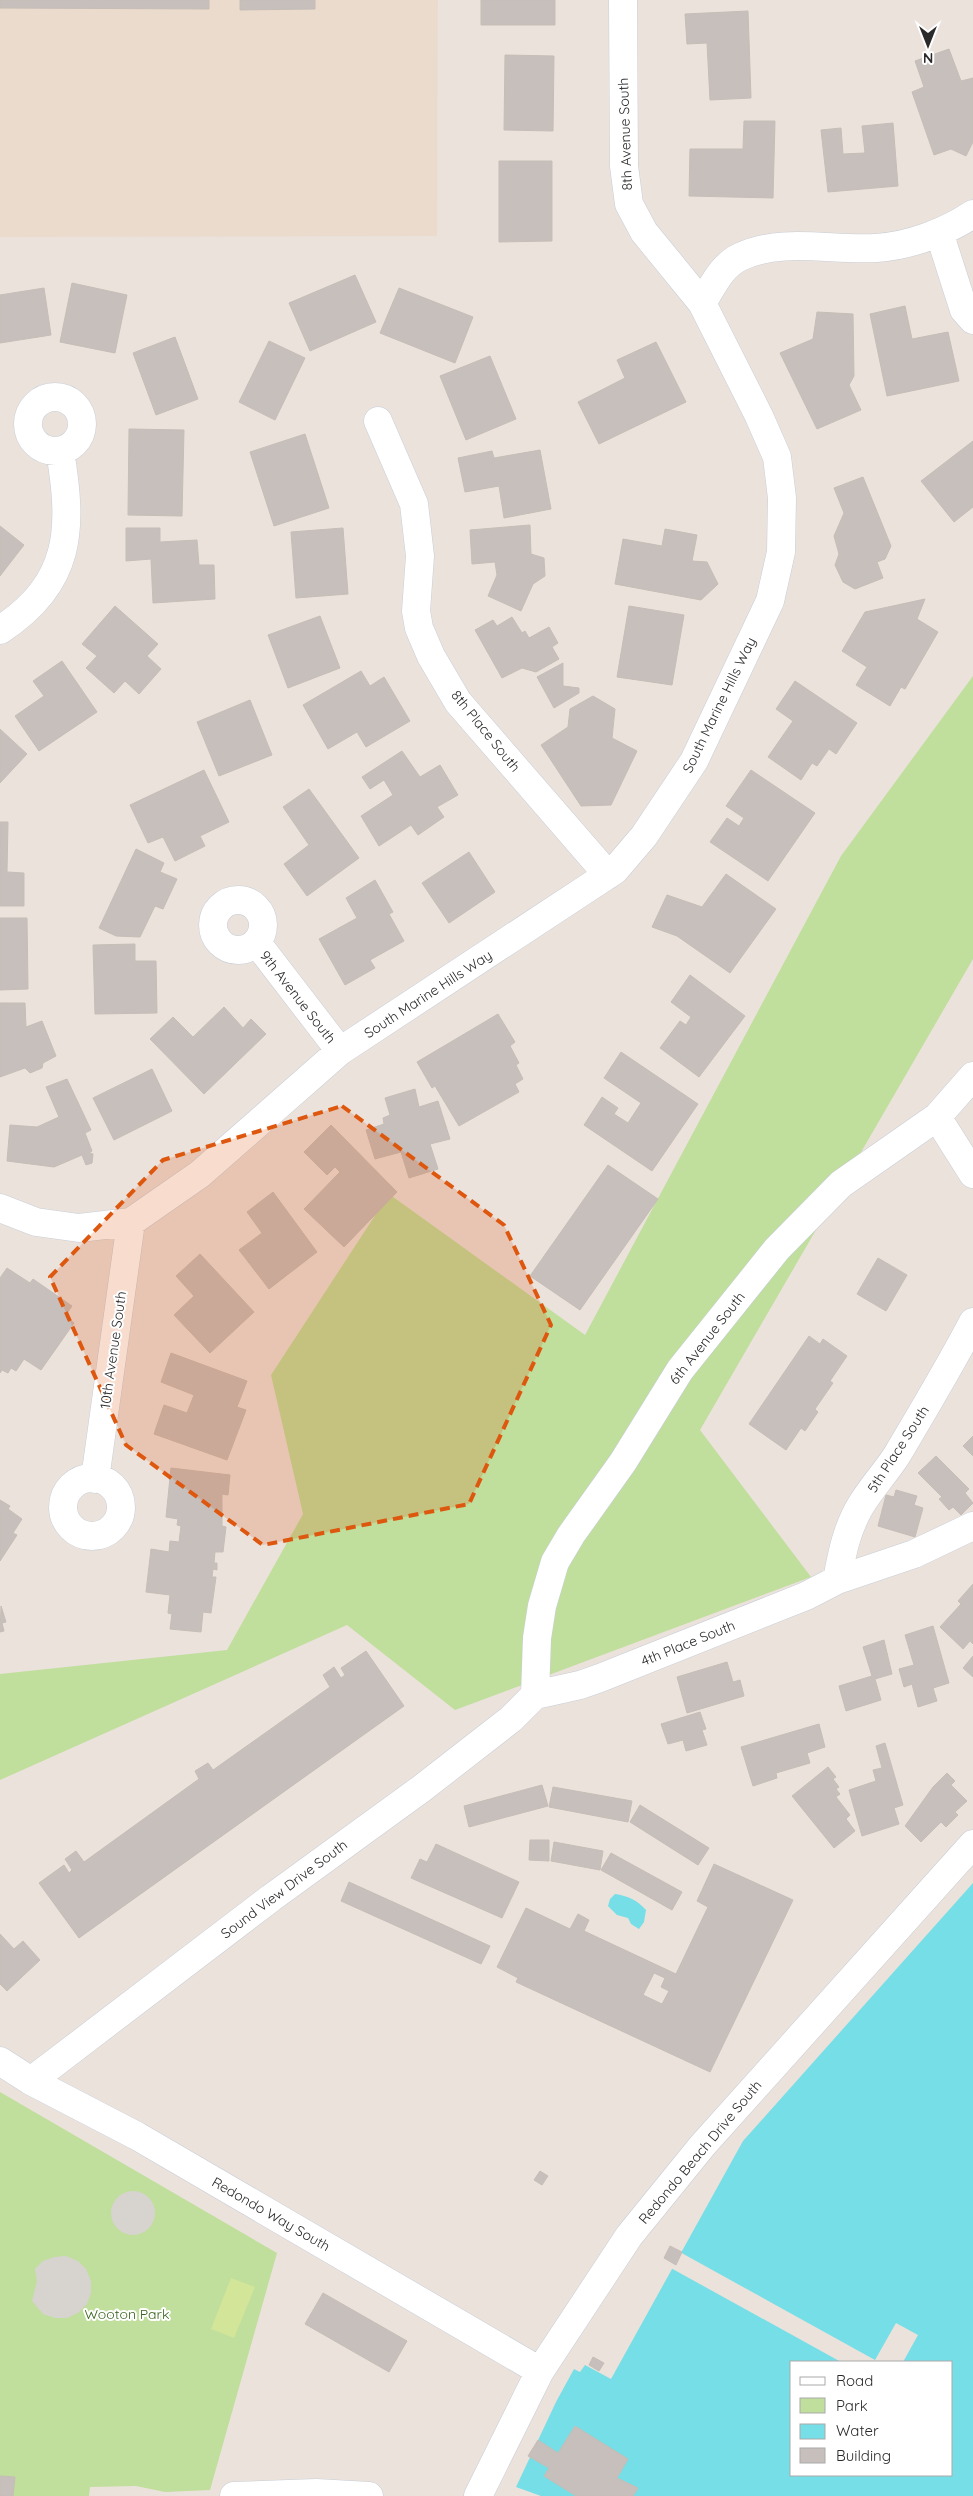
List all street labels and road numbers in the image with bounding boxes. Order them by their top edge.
street label: 8th Avenue South [614,77,636,191]
street label: South Marine Hills Way [678,634,760,776]
street label: 8th Place South [448,686,524,776]
street label: South Marine Hills Way [361,946,495,1042]
street label: 9th Avenue South [256,947,340,1047]
street label: 6th Avenue South [665,1288,749,1388]
street label: 10th Avenue South [96,1290,130,1410]
street label: 5th Place South [863,1402,933,1496]
street label: 4th Place South [638,1616,738,1670]
street label: Sound View Drive South [217,1836,351,1942]
street label: Redondo Beach Drive South [635,2076,765,2228]
street label: Redondo Way South [209,2173,333,2255]

